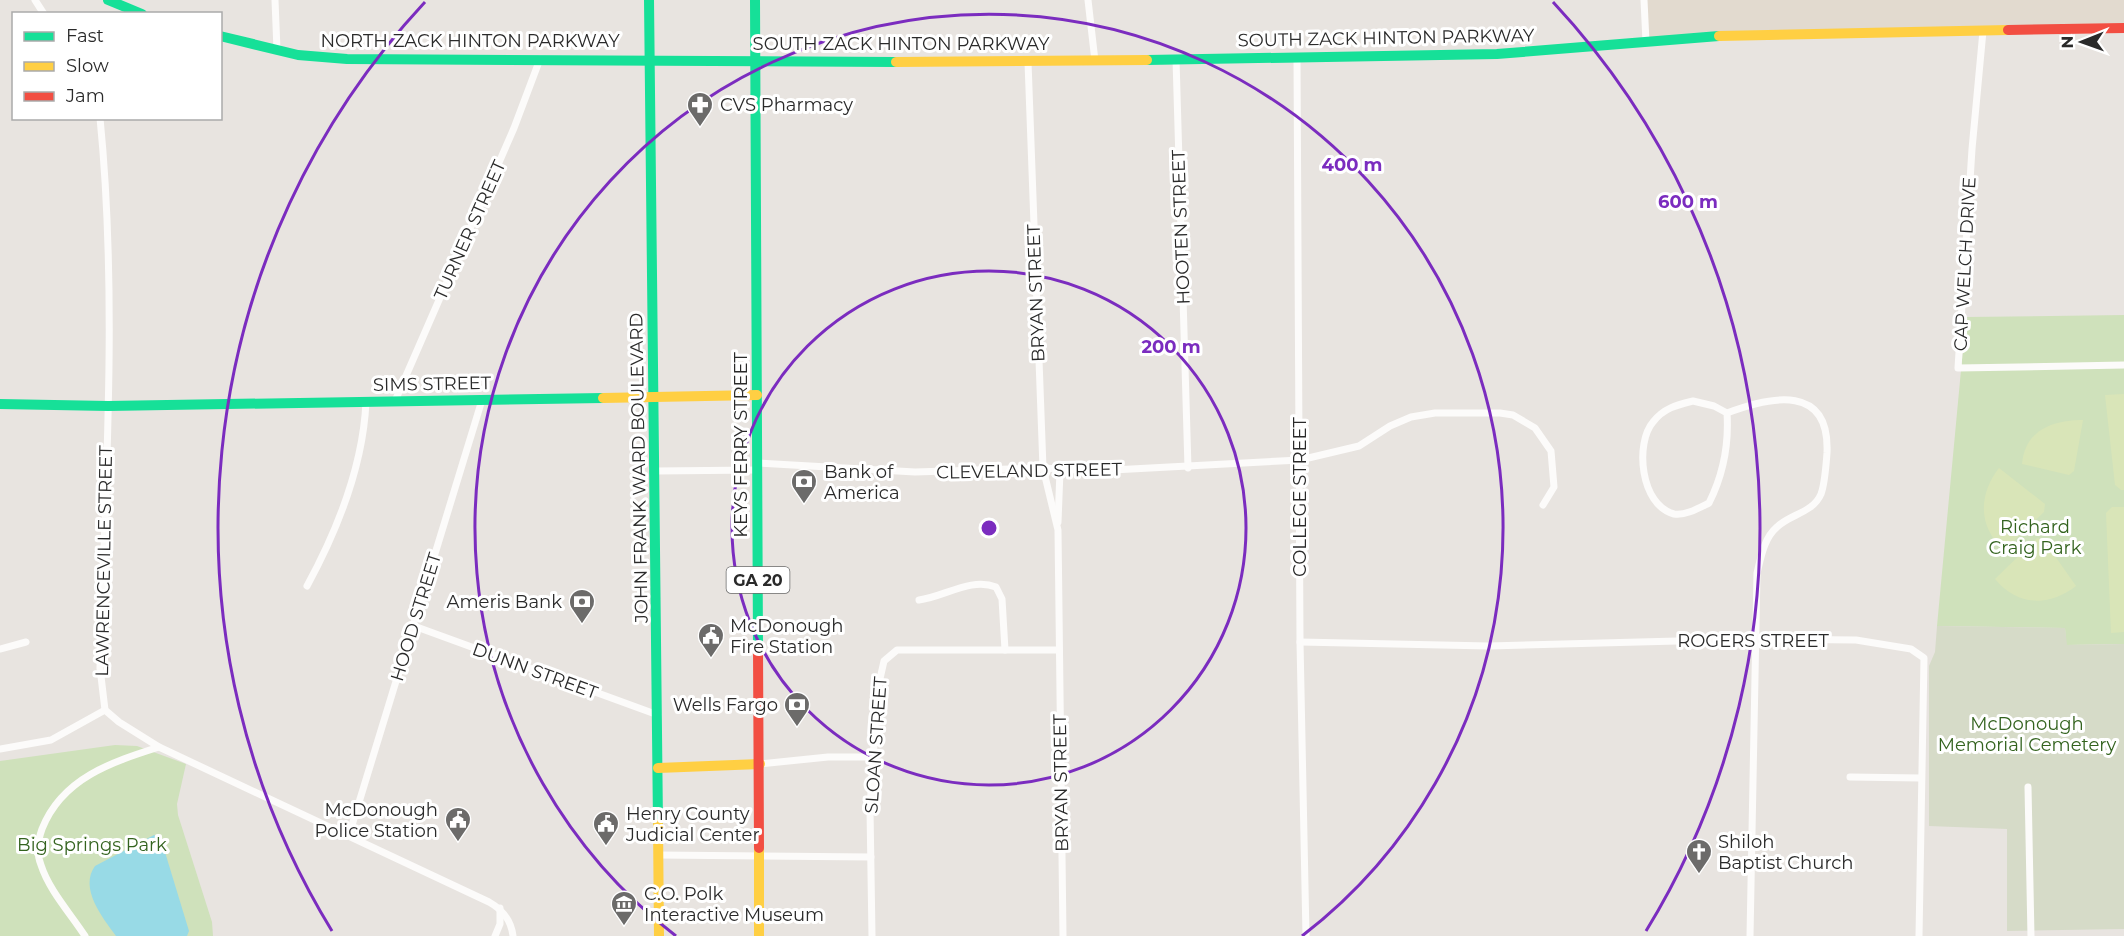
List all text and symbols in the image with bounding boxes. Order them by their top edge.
legend [12,12,222,120]
north arrow [2052,12,2112,72]
street label: SOUTH ZACK HINTON PARKWAY [1237,24,1535,52]
text: Fast [66,25,104,47]
street label: NORTH ZACK HINTON PARKWAY [320,30,620,52]
street label: SOUTH ZACK HINTON PARKWAY [753,33,1050,55]
text: N [2058,36,2077,49]
text: Slow [66,55,109,77]
text: Jam [65,85,105,107]
pharmacy icon: CVS Pharmacy [685,90,715,128]
place label: CVS Pharmacy [720,94,853,116]
street label: HOOTEN STREET [1167,148,1195,305]
text: 400 m [1322,154,1382,176]
street label: TURNER STREET [429,156,511,303]
street label: CAP WELCH DRIVE [1949,176,1981,352]
text: 600 m [1658,191,1718,213]
street label: BRYAN STREET [1023,223,1049,362]
street label: JOHN FRANK WARD BOULEVARD [625,313,653,624]
text: 200 m [1141,336,1201,358]
street label: KEYS FERRY STREET [730,351,752,538]
street label: SIMS STREET [373,372,492,396]
street label: COLLEGE STREET [1289,416,1311,577]
street label: LAWRENCEVILLE STREET [91,445,117,677]
street label: CLEVELAND STREET [936,458,1123,484]
place label: Bank of America [824,461,900,504]
bank icon: Bank of America [789,467,819,505]
park label: Richard Craig Park [1989,516,2082,559]
centre of rings [979,518,999,538]
street label: HOOD STREET [386,550,446,684]
road number: GA 20 [726,567,789,593]
bank icon: Ameris Bank [567,587,597,625]
place label: Ameris Bank [447,591,562,613]
place label: McDonough Fire Station [730,615,844,658]
public building icon: McDonough Fire Station [696,621,726,659]
street label: ROGERS STREET [1677,630,1829,652]
street label: DUNN STREET [469,638,601,704]
street label: SLOAN STREET [860,675,892,814]
bank icon: Wells Fargo [782,690,812,728]
place label: Wells Fargo [673,694,778,716]
street label: BRYAN STREET [1049,713,1073,852]
park label: McDonough Memorial Cemetery [1938,713,2116,756]
place label: McDonough Police Station [315,799,438,842]
place label: Henry County Judicial Center [625,803,760,846]
public building icon: McDonough Police Station [443,805,473,843]
public building icon: Henry County Judicial Center [591,809,621,847]
place label: Shiloh Baptist Church [1718,831,1854,874]
park label: Big Springs Park [17,834,167,856]
church icon: Shiloh Baptist Church [1684,837,1714,875]
place label: C.O. Polk Interactive Museum [644,883,824,926]
museum icon: C.O. Polk Interactive Museum [609,889,639,927]

